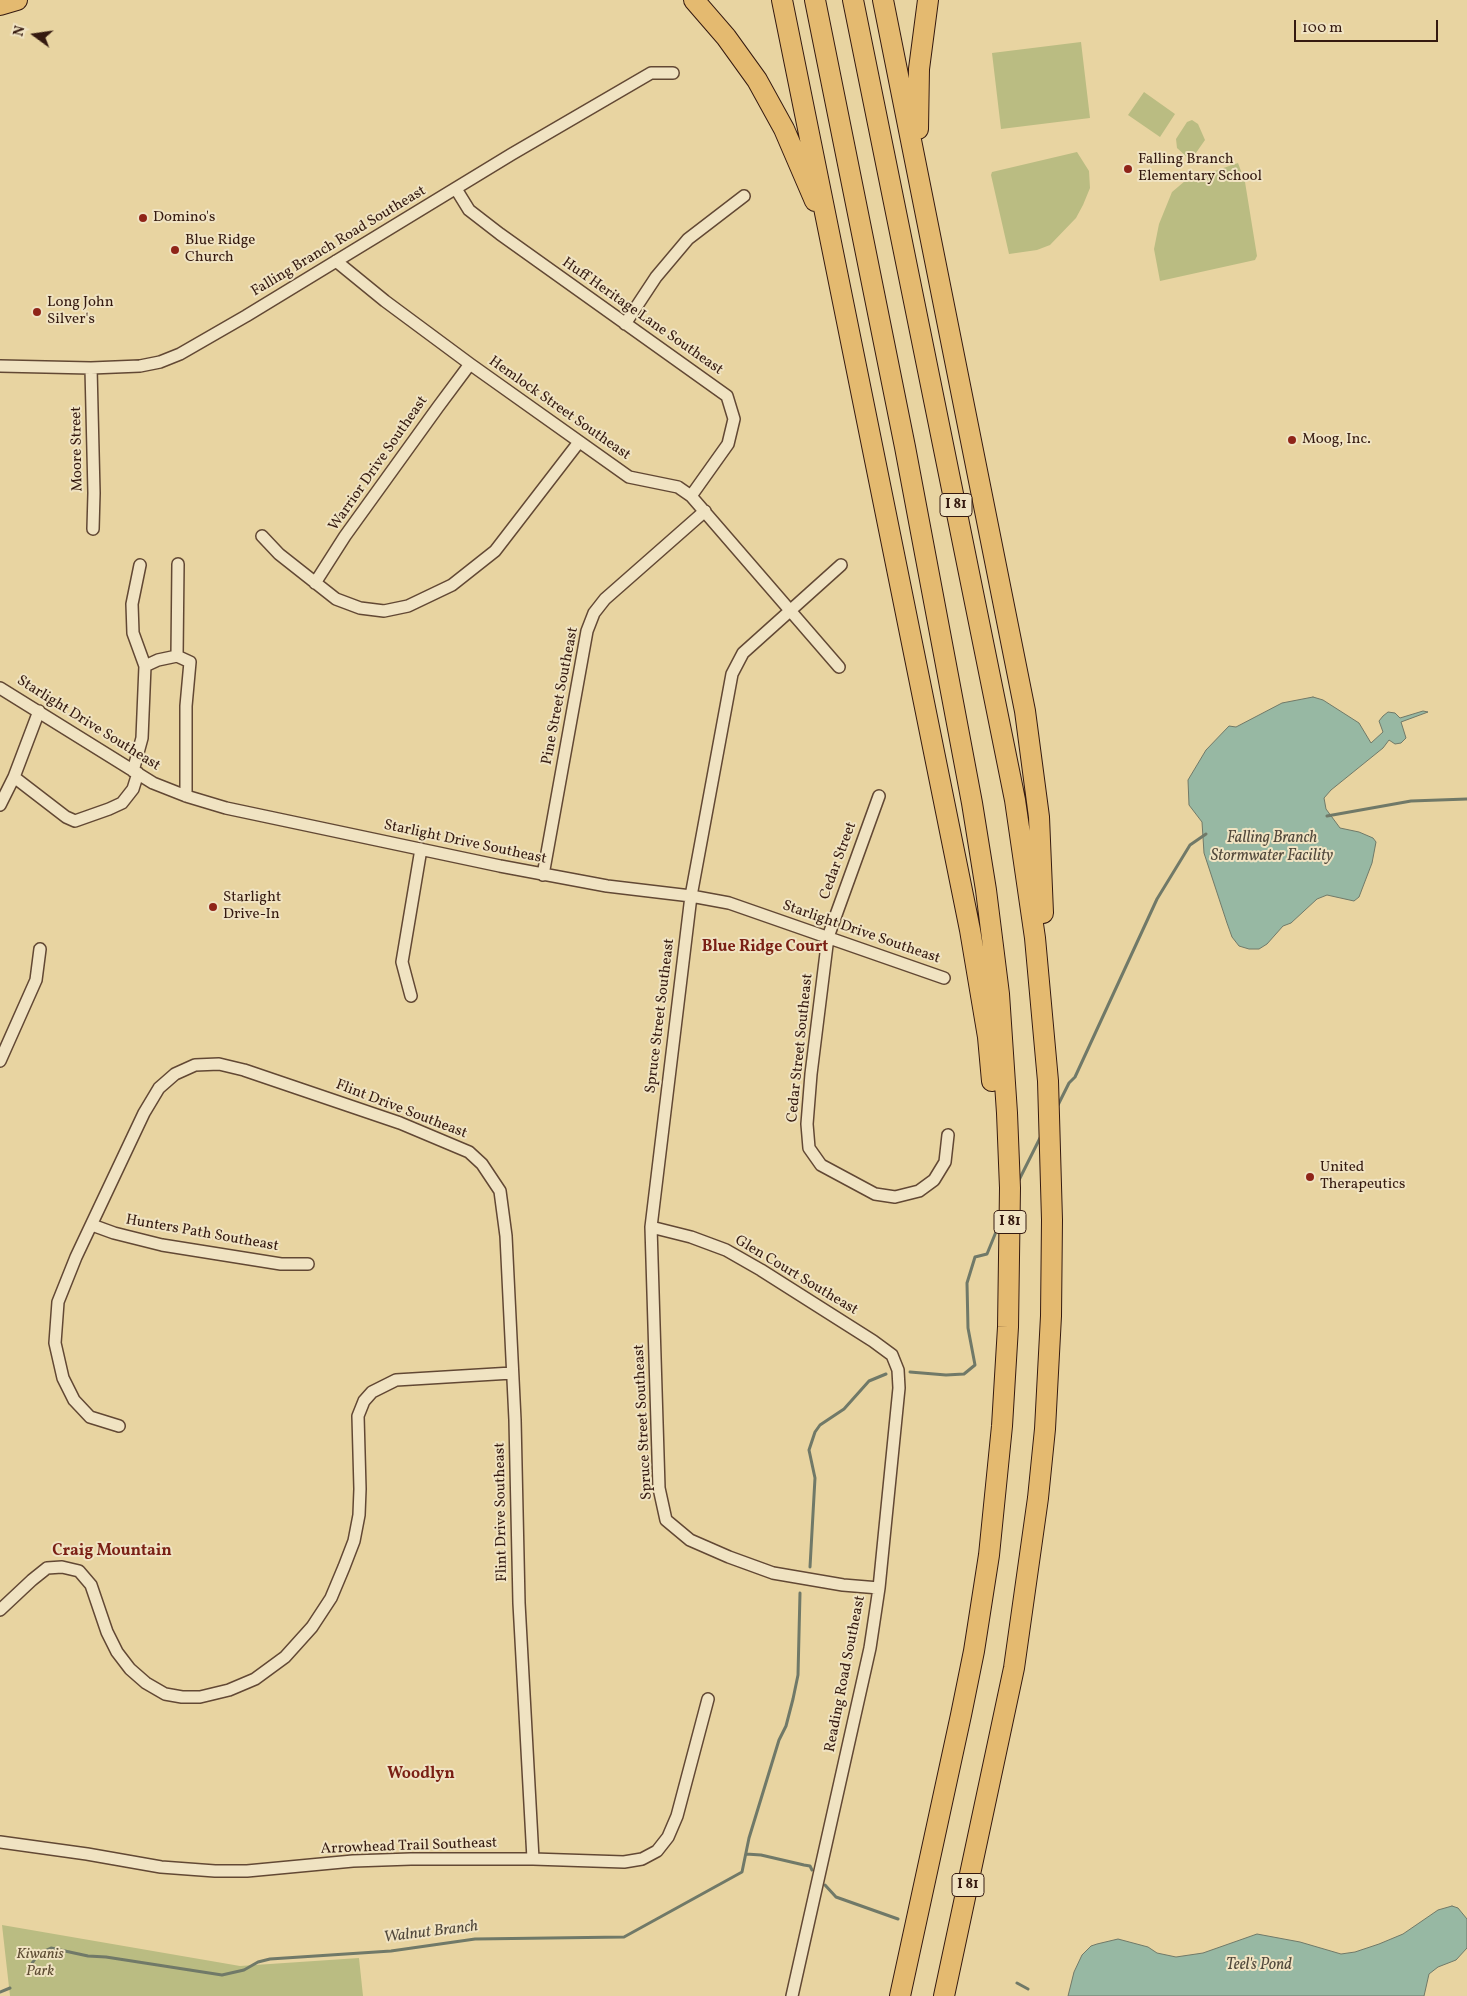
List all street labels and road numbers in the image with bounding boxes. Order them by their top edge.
street label: Falling Branch Road Southeast [248,183,430,301]
street label: Huff Heritage Lane Southeast [558,254,726,380]
street label: Hemlock Street Southeast [485,353,633,465]
street label: Warrior Drive Southeast [326,393,432,535]
street label: Moore Street [68,406,88,492]
road number: I 81 [940,494,972,516]
street label: Pine Street Southeast [539,626,583,766]
street label: Starlight Drive Southeast [13,672,163,776]
street label: Starlight Drive Southeast [382,817,548,869]
street label: Cedar Street [817,820,861,902]
street label: Starlight Drive Southeast [780,897,942,969]
street label: Spruce Street Southeast [643,938,679,1094]
street label: Cedar Street Southeast [784,973,818,1123]
street label: Flint Drive Southeast [333,1077,469,1143]
road number: I 81 [994,1210,1026,1234]
street label: Hunters Path Southeast [124,1212,280,1256]
street label: Glen Court Southeast [731,1232,861,1320]
street label: Spruce Street Southeast [631,1344,657,1500]
street label: Flint Drive Southeast [492,1442,512,1582]
street label: Reading Road Southeast [822,1594,870,1754]
street label: Arrowhead Trail Southeast [320,1835,498,1859]
road number: I 81 [952,1874,984,1896]

